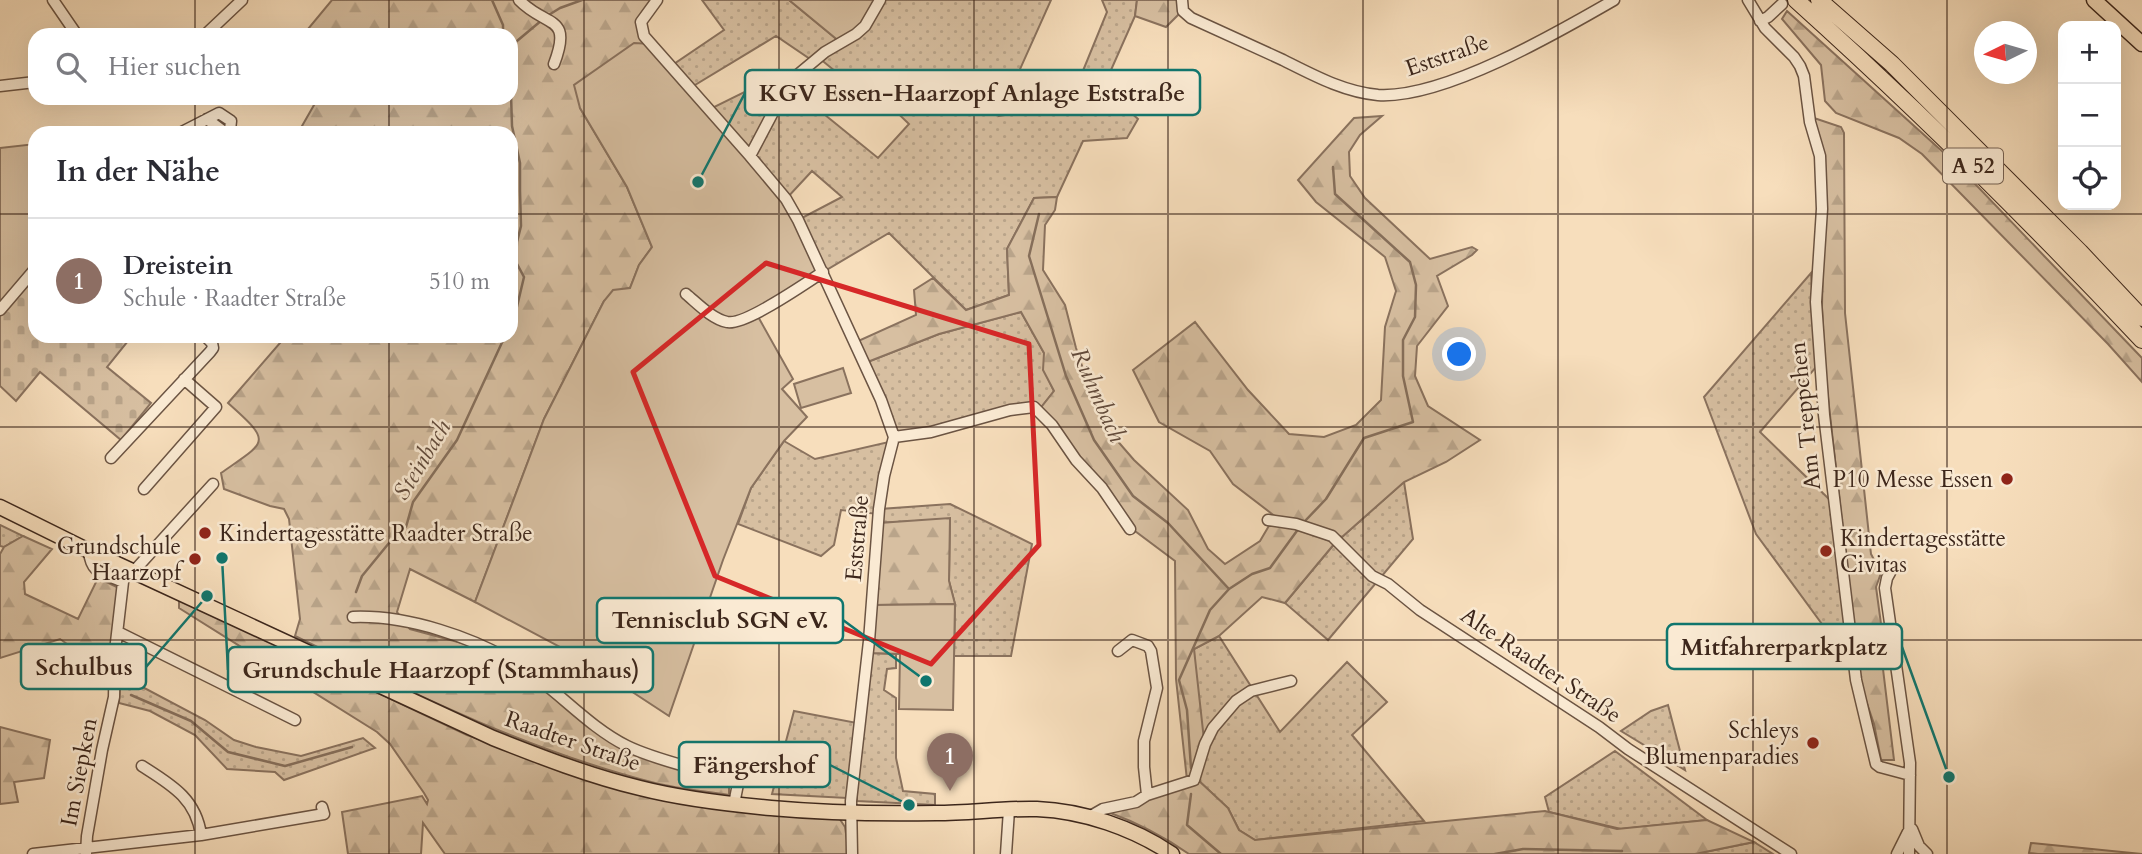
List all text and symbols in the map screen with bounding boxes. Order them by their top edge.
north arrow [1974,21,2037,84]
map controls [2058,21,2121,210]
button: + [2058,21,2121,84]
street label: Eststraße [1401,26,1493,84]
search box [28,28,518,105]
icon: search [52,48,90,86]
text: Hier suchen [108,49,241,84]
callout: KGV Essen-Haarzopf Anlage Eststraße [745,70,1200,115]
text: KGV Essen-Haarzopf Anlage Eststraße [759,77,1185,110]
button: − [2058,84,2121,147]
button: locate [2058,147,2121,210]
road number: A 52 [1943,148,2003,184]
text: In der Nähe [56,151,220,192]
text: Dreistein [123,248,233,283]
text: 1 [73,266,85,297]
text: 510 m [429,266,490,297]
text: Schule · Raadter Straße [123,283,346,314]
your location [1442,337,1476,371]
street label: Am Treppchen [1782,340,1828,492]
water label: Ruhmbach [1063,342,1134,448]
water label: Steinbach [385,413,459,506]
place label: P10 Messe Essen [1832,464,1993,495]
marker: P10 Messe Essen [1999,471,2015,487]
street label: Eststraße [838,494,876,582]
place label: Kindertagesstätte Raadter Straße [219,518,533,549]
place label: Kindertagesstätte Civitas [1840,523,2006,580]
marker: Kindertagesstätte Raadter Straße [197,525,213,541]
place label: Grundschule Haarzopf [57,531,185,588]
marker: Kindertagesstätte Civitas [1818,543,1834,559]
marker: Grundschule Haarzopf [187,551,203,567]
callout: Tennisclub SGN eV. [597,598,843,643]
street label: Alte Raadter Straße [1455,600,1627,730]
text: Tennisclub SGN eV. [611,604,829,637]
callout: Mitfahrerparkplatz [1667,624,1902,669]
text: Mitfahrerparkplatz [1681,631,1888,664]
callout: Schulbus [21,644,146,689]
callout: Grundschule Haarzopf (Stammhaus) [228,647,653,692]
text: Schulbus [35,651,133,684]
text: Grundschule Haarzopf (Stammhaus) [242,654,640,687]
street label: Raadter Straße [501,703,645,779]
street label: Im Siepken [53,715,105,829]
place label: Schleys Blumenparadies [1645,715,1799,772]
pin: 1 [927,733,973,791]
marker: Schleys Blumenparadies [1805,735,1821,751]
callout: Fängershof [679,742,830,787]
text: Fängershof [693,749,819,782]

